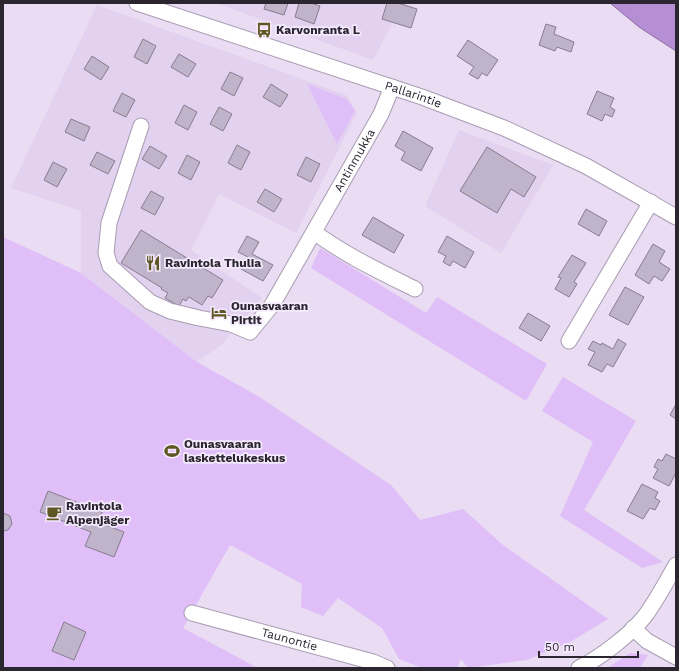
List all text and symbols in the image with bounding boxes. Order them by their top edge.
bus stop icon: Karvonranta L [255,21,273,39]
place label: Karvonranta L [276,23,360,37]
street label: Pallarintie [383,78,444,111]
street label: Antinmukka [331,126,378,194]
restaurant icon: Ravintola Thulia [144,254,162,272]
place label: Ravintola Thulia [165,256,261,270]
place label: Ounasvaaran Pirtit [231,299,308,327]
hotel icon: Ounasvaaran Pirtit [210,304,228,322]
place label: Ounasvaaran laskettelukeskus [184,437,286,465]
sports icon: Ounasvaaran laskettelukeskus [163,442,181,460]
place label: Ravintola Alpenjäger [66,499,130,527]
cafe icon: Ravintola Alpenjäger [45,504,63,522]
street label: Taunontie [260,625,319,654]
scale bar [539,633,638,659]
text: 50 m [545,640,575,654]

